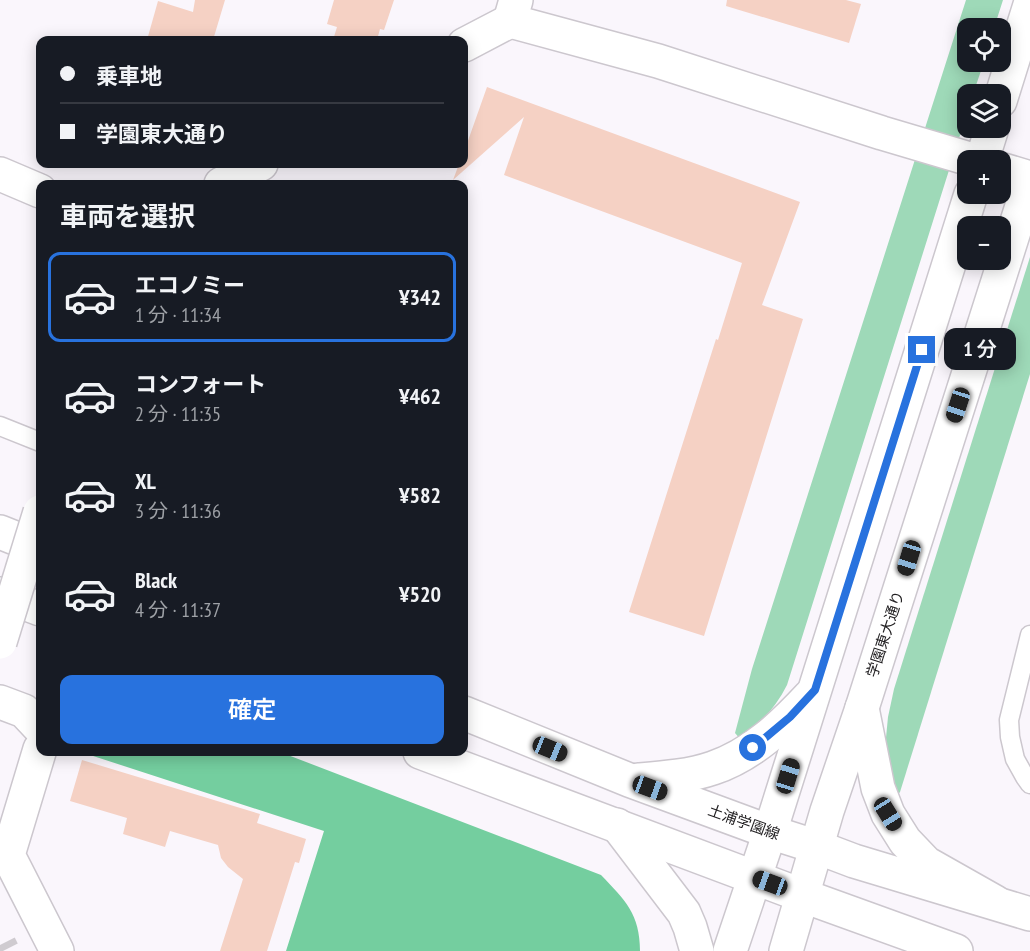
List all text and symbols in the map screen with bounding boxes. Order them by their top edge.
map controls [957,18,1011,270]
button: locate [957,18,1011,72]
text: 乗車地 [96,62,162,90]
button: layers [957,84,1011,138]
text: 学園東大通り [96,120,228,148]
button: + [957,150,1011,204]
text: 車両を選択 [60,199,195,233]
button: − [957,216,1011,270]
icon: car [63,270,117,324]
text: エコノミー [135,271,245,299]
text: ¥342 [399,283,441,311]
text: 1 分 · 11:34 [135,302,221,328]
callout: 1 分 [943,329,1015,371]
route end [908,336,935,363]
text: 1 分 [963,336,997,362]
icon: car [63,369,117,423]
text: コンフォート [135,370,266,398]
text: ¥462 [399,382,441,410]
car [944,385,972,425]
text: 2 分 · 11:35 [135,401,221,427]
text: XL [135,467,156,495]
icon: car [63,468,117,522]
text: ¥582 [399,481,441,509]
text: 3 分 · 11:36 [135,498,221,524]
car [895,538,923,578]
text: Black [135,566,177,594]
icon: car [63,567,117,621]
text: ¥520 [399,580,441,608]
street label: 学園東大通り [862,588,908,680]
text: 4 分 · 11:37 [135,597,221,623]
button: 確定 [60,675,444,744]
car [530,734,570,764]
route start [739,734,766,761]
car [774,756,802,796]
car [630,773,670,803]
car [871,794,905,834]
street label: 土浦学園線 [706,800,782,844]
car [750,868,790,898]

